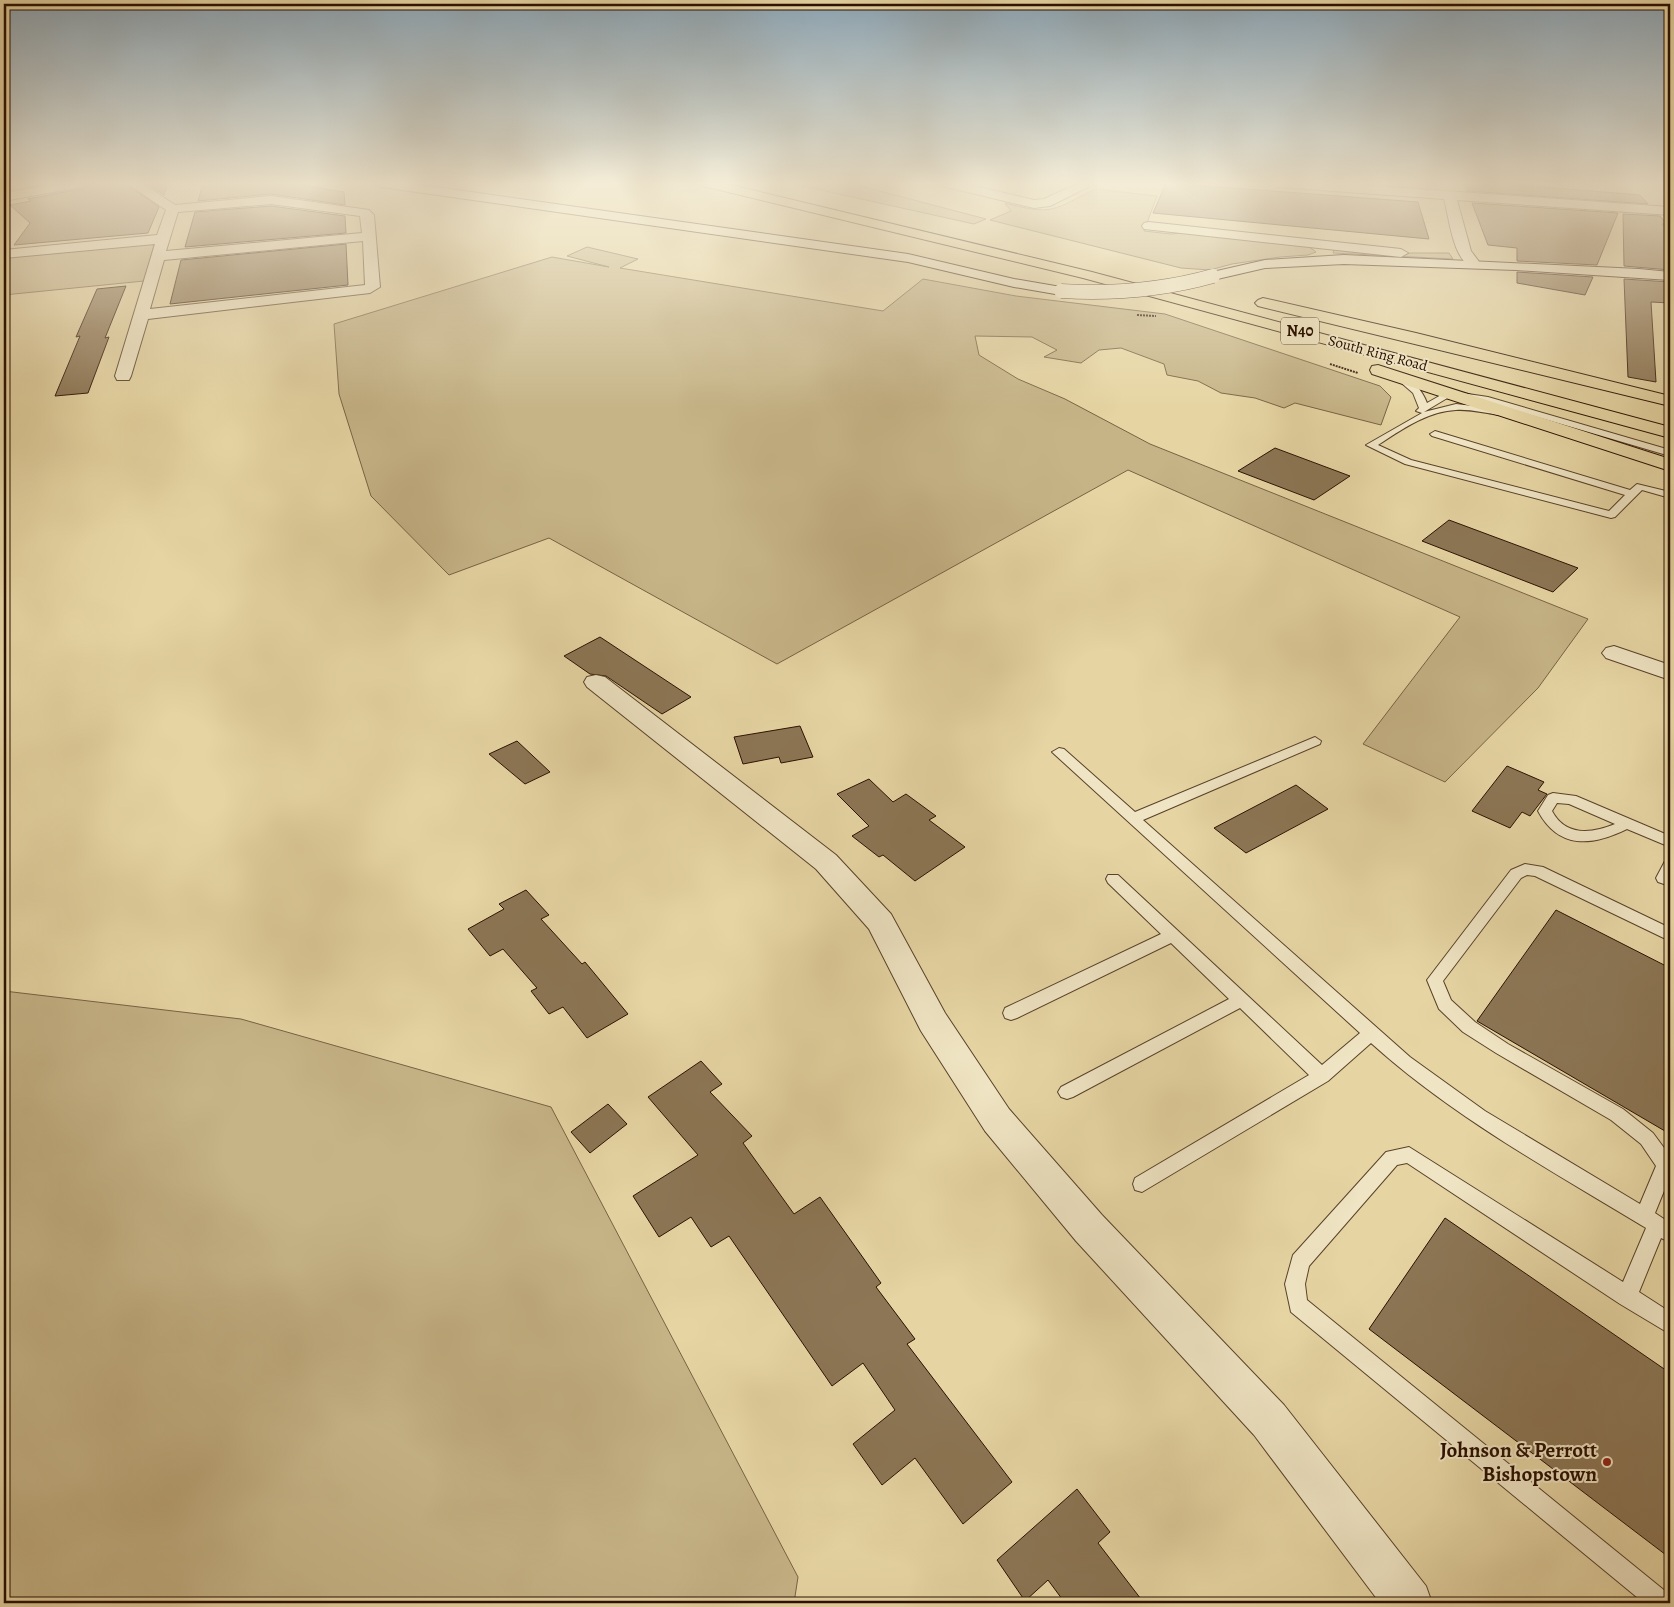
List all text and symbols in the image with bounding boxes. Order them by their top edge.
road number: N40 [1281,318,1319,344]
street label: South Ring Road [1326,330,1431,376]
place label: Johnson & Perrott Bishopstown [1440,1436,1597,1488]
marker: Johnson & Perrott Bishopstown [1601,1456,1613,1468]

